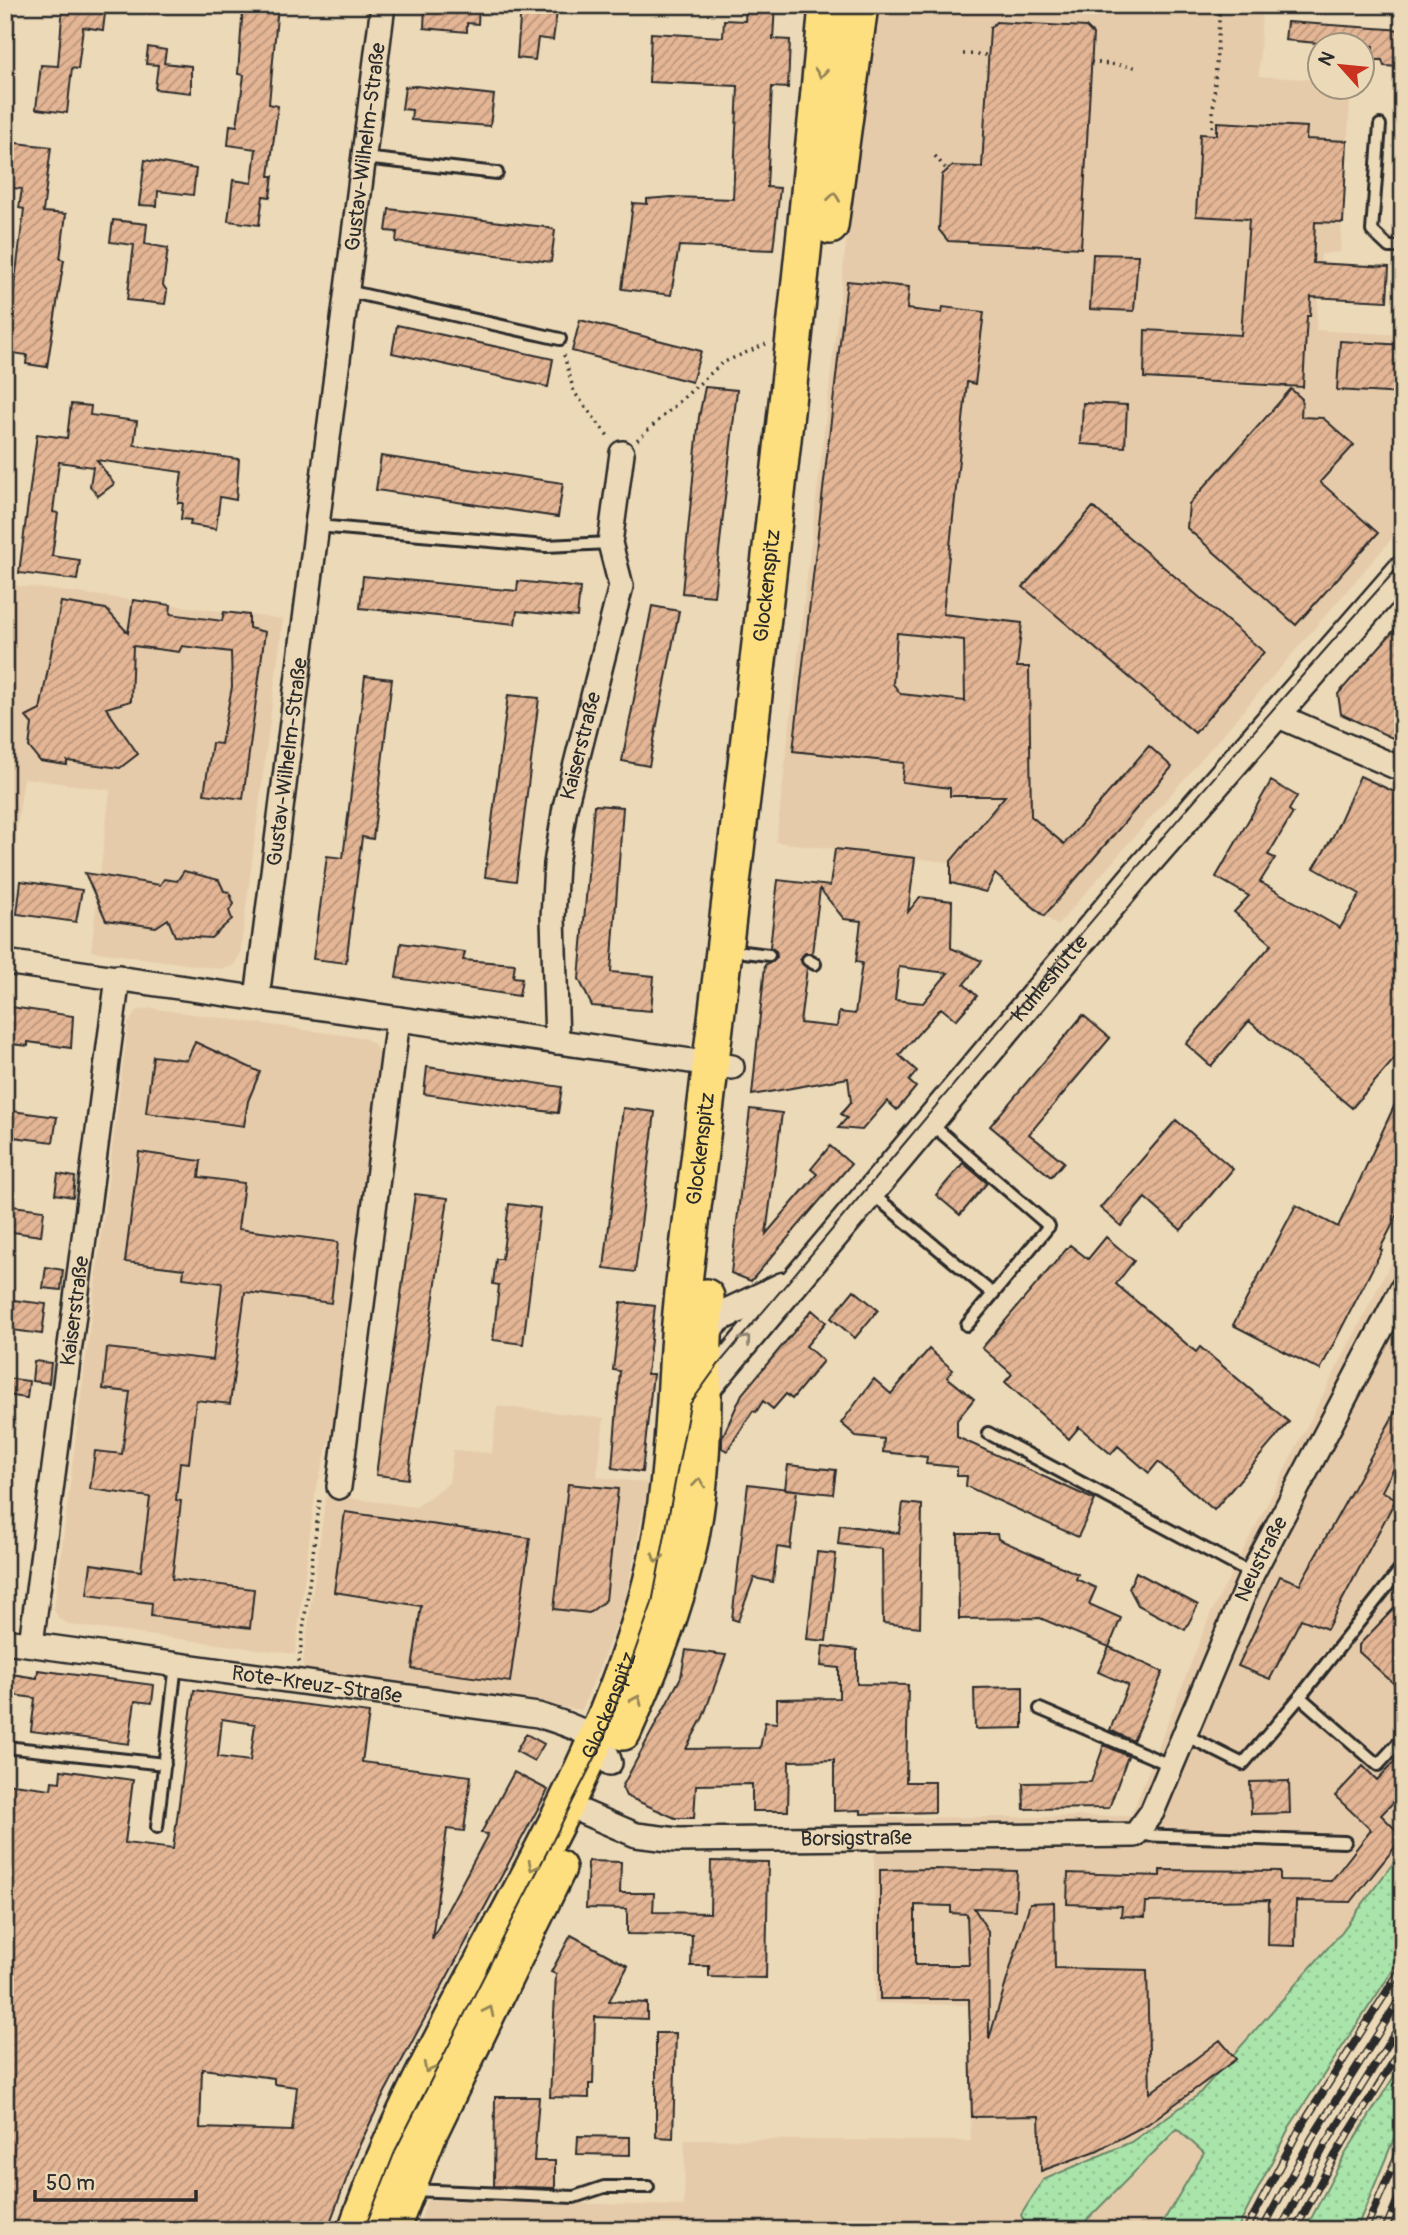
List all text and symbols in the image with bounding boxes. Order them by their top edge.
north arrow [1306,32,1376,102]
street label: Gustav-Wilhelm-Straße [339,40,392,253]
text: N [1313,47,1340,70]
one-way arrow [814,68,829,79]
one-way arrow [826,191,841,202]
street label: Glockenspitz [747,528,787,643]
street label: Gustav-Wilhelm-Straße [261,656,314,868]
street label: Kaiserstraße [554,688,608,803]
street label: Kuhleshütte [1005,929,1095,1028]
street label: Glockenspitz [680,1091,721,1207]
street label: Kaiserstraße [54,1254,96,1367]
one-way arrow [737,1336,750,1348]
one-way arrow [691,1477,706,1488]
street label: Neustraße [1229,1511,1294,1606]
one-way arrow [650,1552,665,1564]
street label: Glockenspitz [576,1648,643,1764]
street label: Rote-Kreuz-Straße [230,1660,404,1710]
one-way arrow [629,1695,643,1708]
street label: Borsigstraße [800,1824,913,1853]
one-way arrow [528,1859,542,1871]
one-way arrow [480,2006,494,2018]
one-way arrow [422,2061,436,2073]
scale bar [35,2158,196,2202]
text: 50 m [46,2170,95,2197]

